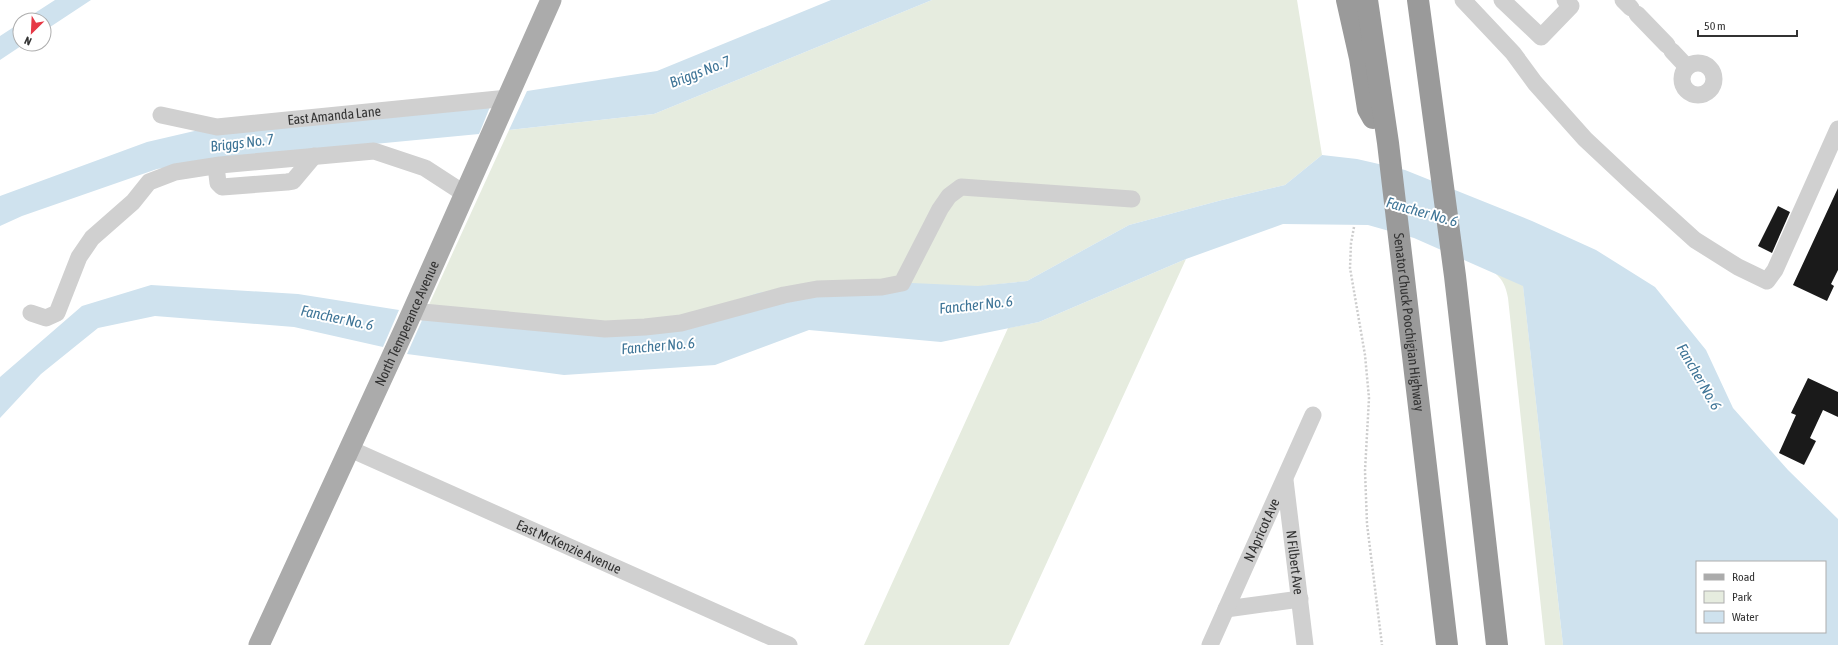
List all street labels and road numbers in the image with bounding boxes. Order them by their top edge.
street label: East Amanda Lane [287,103,382,128]
street label: Senator Chuck Poochigian Highway [1391,232,1428,413]
street label: North Temperance Avenue [371,258,442,389]
street label: N Apricot Ave [1240,496,1283,564]
street label: East McKenzie Avenue [514,516,624,577]
street label: N Filbert Ave [1283,529,1307,595]

